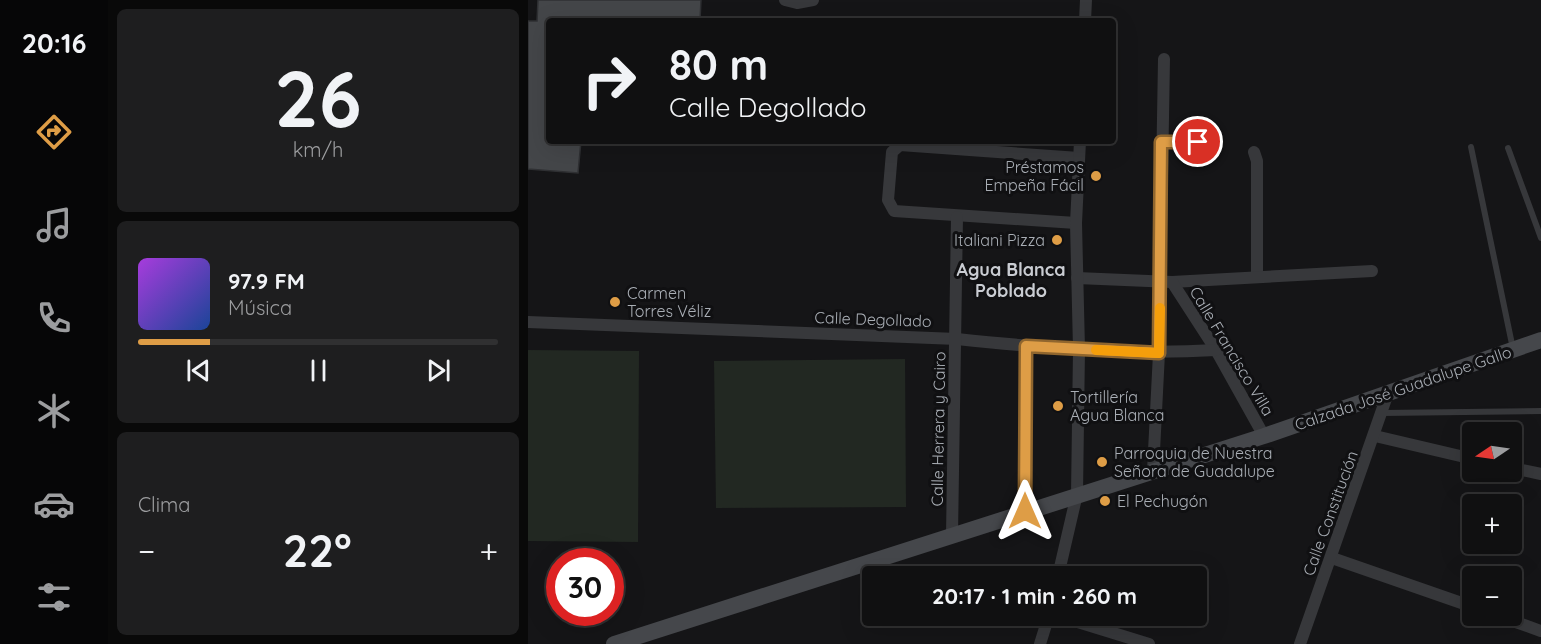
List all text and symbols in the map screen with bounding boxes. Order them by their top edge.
text: 20:16 [22,26,86,60]
text: 80 m [669,38,768,91]
icon: right [570,42,648,120]
text: 26 [274,49,362,147]
text: Calle Degollado [669,90,867,124]
icon: directions [33,111,75,153]
pin [1172,116,1223,167]
icon: arrive [1181,125,1214,158]
text: km/h [293,137,343,162]
place label: Préstamos Empeña Fácil [984,157,1084,195]
marker: Préstamos Empeña Fácil [1089,169,1103,183]
icon: music [33,204,75,246]
place label: Italiani Pizza [954,230,1045,250]
marker: Italiani Pizza [1050,233,1064,247]
district label: Agua Blanca Poblado [956,258,1066,302]
text: 97.9 FM [228,267,305,295]
place label: Carmen Torres Véliz [627,283,711,321]
street label: Calle Francisco Villa [1186,283,1278,419]
text: Música [228,295,292,320]
marker: Carmen Torres Véliz [608,295,622,309]
icon: phone [33,297,75,339]
street label: Calle Degollado [814,307,932,331]
street label: Calzada José Guadalupe Gallo [1292,341,1514,435]
street label: Calle Herrera y Cairo [927,351,949,507]
icon: previous [182,354,215,387]
icon: pause [302,354,335,387]
icon: next [422,354,455,387]
place label: Tortillería Agua Blanca [1070,387,1164,425]
icon: climate [33,390,75,432]
marker: Tortillería Agua Blanca [1051,399,1065,413]
north arrow [1462,422,1522,482]
map controls [1462,422,1522,626]
place label: Parroquia de Nuestra Señora de Guadalupe [1114,443,1275,481]
street label: Calle Constitución [1298,448,1362,578]
marker: Parroquia de Nuestra Señora de Guadalupe [1095,455,1109,469]
position arrow [993,479,1057,543]
icon: car [33,483,75,525]
place label: El Pechugón [1117,491,1208,511]
text: Clima [138,492,190,517]
marker: El Pechugón [1098,494,1112,508]
button: + [1462,494,1522,554]
text: 22° [283,522,352,578]
text: − [138,530,155,571]
text: + [479,530,498,571]
speed limit sign: 30 [546,548,624,626]
button: − [1462,566,1522,626]
icon: filters [33,576,75,618]
text: 20:17 · 1 min · 260 m [932,582,1137,610]

